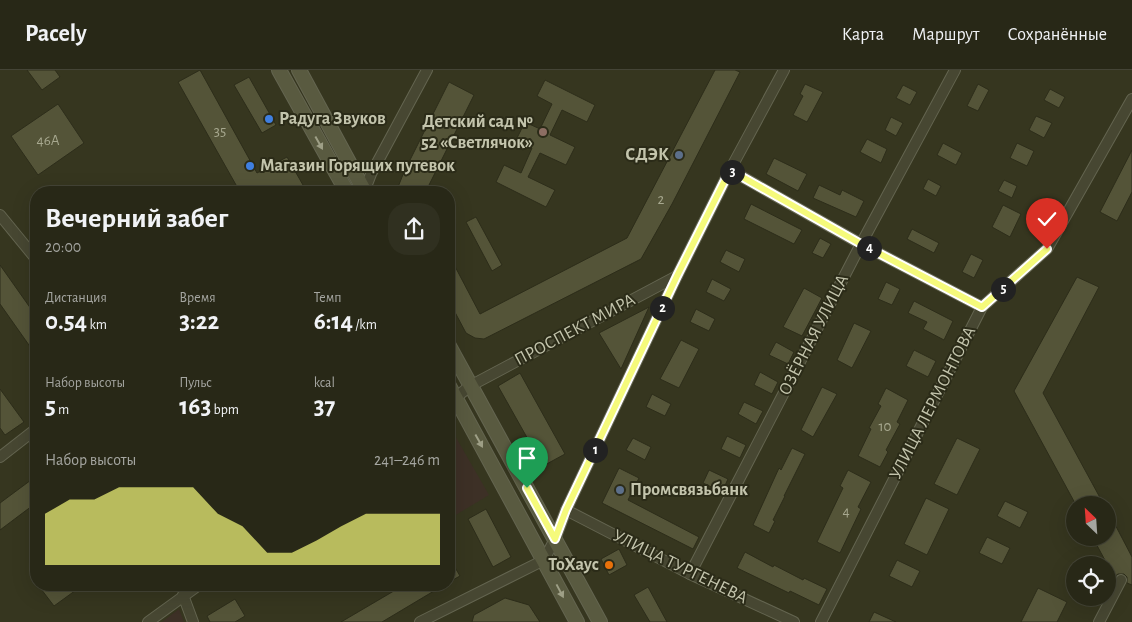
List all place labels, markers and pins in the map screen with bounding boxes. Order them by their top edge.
place label: Радуга Звуков [279,110,386,128]
marker: Радуга Звуков [263,113,275,125]
place label: Детский сад № 52 «Светлячок» [421,113,533,152]
marker: Детский сад № 52 «Светлячок» [537,126,549,138]
place label: СДЭК [625,146,669,164]
marker: СДЭК [673,149,685,161]
place label: Магазин Горящих путевок [260,157,455,175]
marker: Магазин Горящих путевок [244,160,256,172]
pin: 3 [720,160,744,184]
pin [1026,198,1068,249]
pin: 4 [856,236,882,260]
pin: 5 [990,276,1016,302]
pin: 2 [650,296,674,320]
pin [506,437,548,488]
pin: 1 [582,438,608,462]
place label: Промсвязьбанк [630,481,748,499]
marker: Промсвязьбанк [614,484,626,496]
place label: ТоХаус [548,556,599,574]
marker: ТоХаус [603,559,615,571]

